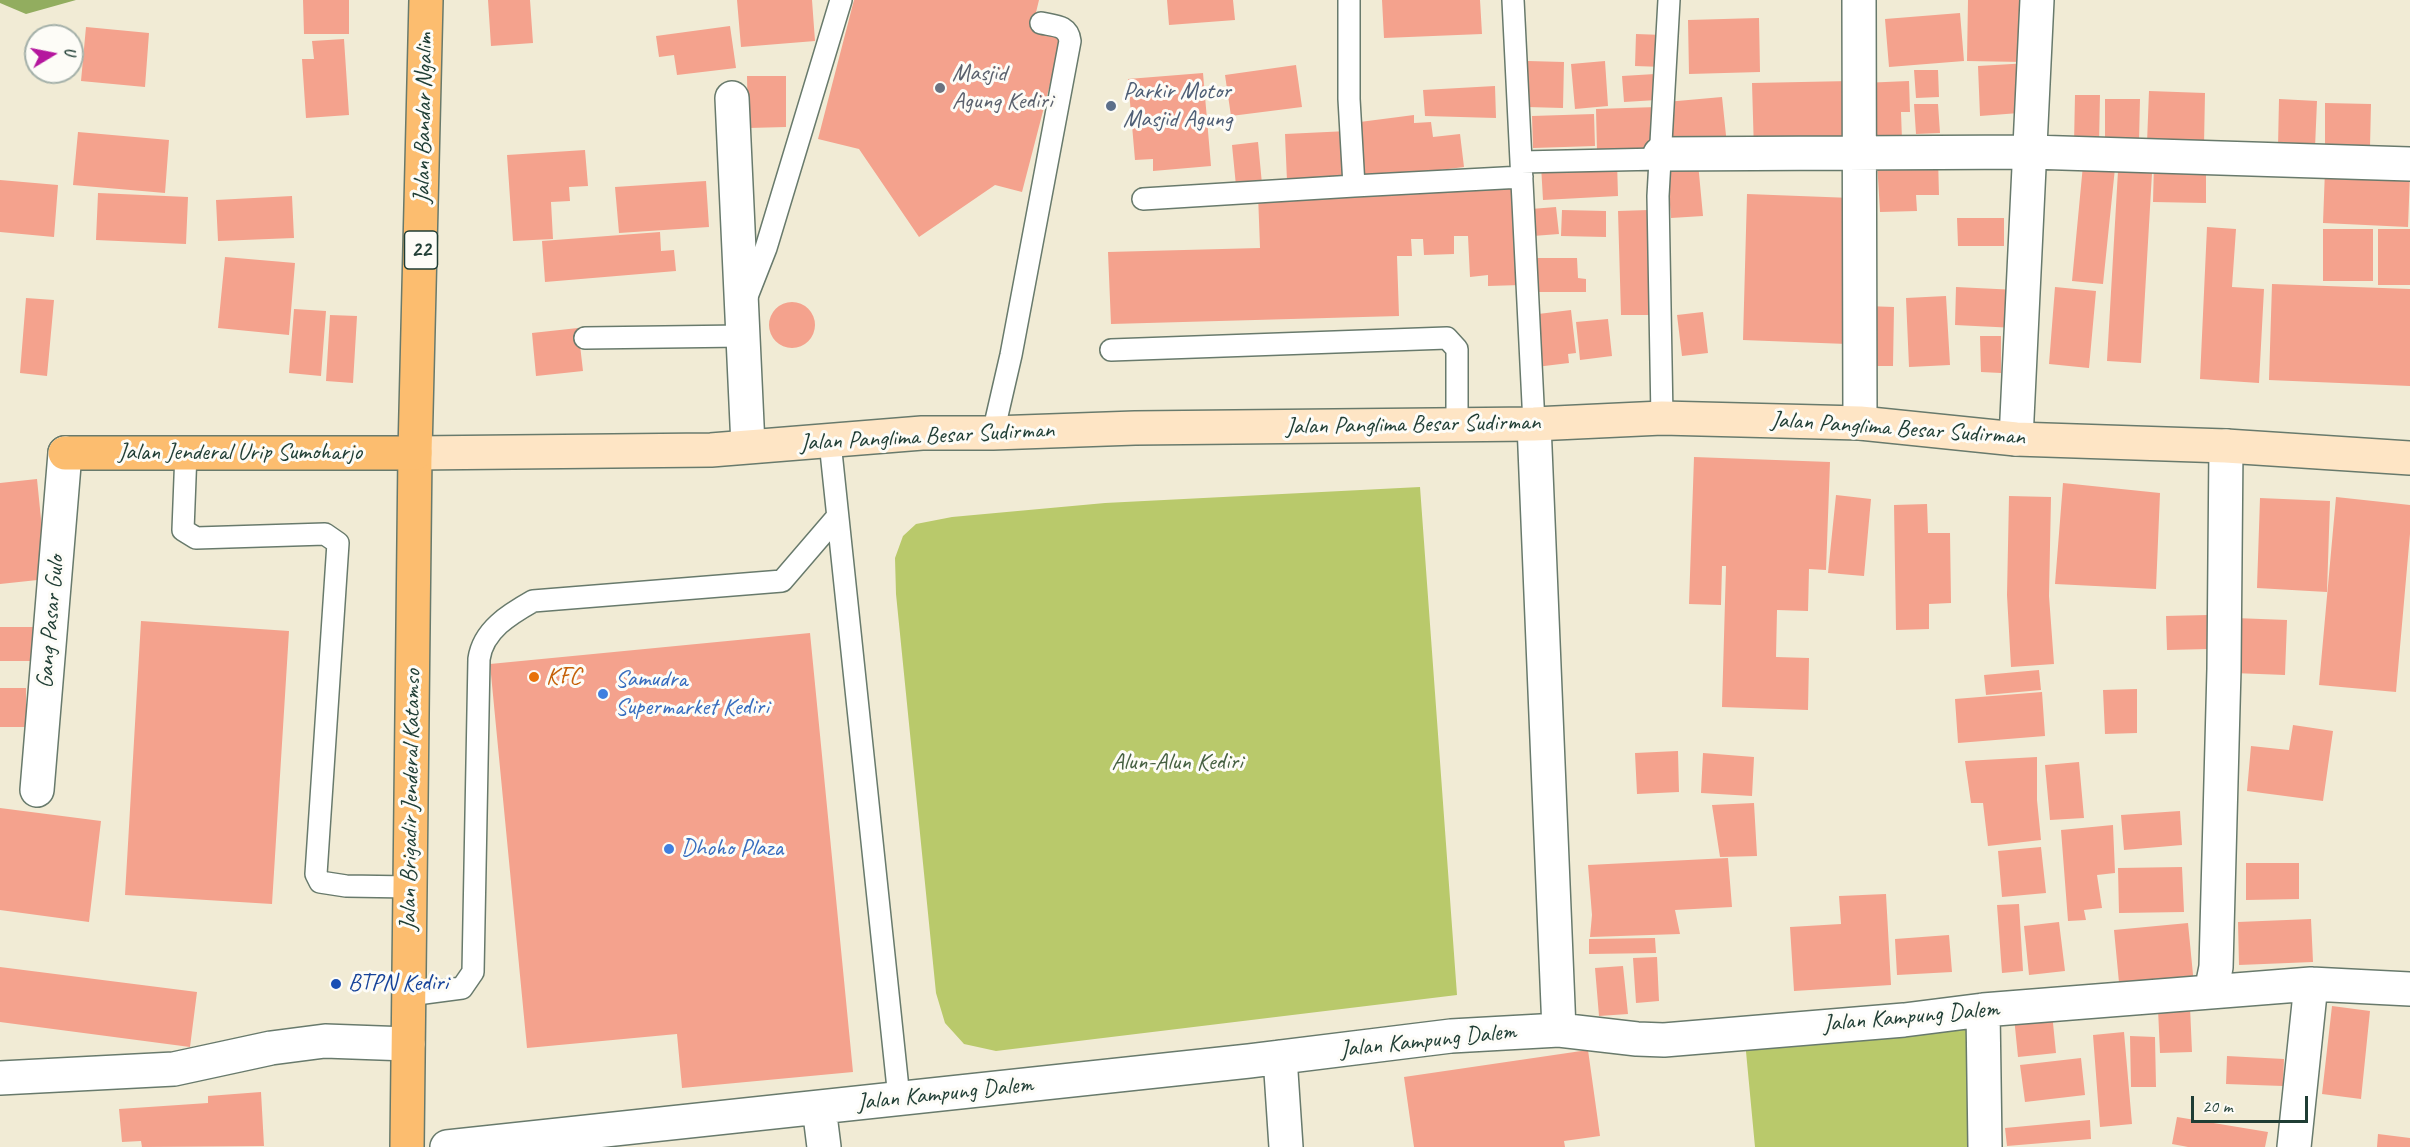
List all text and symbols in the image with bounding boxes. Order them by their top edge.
north arrow [24,24,84,84]
street label: Jalan Bandar Ngalim [408,32,440,204]
text: U [59,46,80,57]
place label: Masjid Agung Kediri [952,60,1052,116]
place label: Parkir Motor Masjid Agung [1123,78,1232,134]
marker: Masjid Agung Kediri [933,81,947,95]
marker: Parkir Motor Masjid Agung [1104,99,1118,113]
road number: 22 [404,231,438,269]
street label: Jalan Panglima Besar Sudirman [1770,406,2026,452]
street label: Jalan Panglima Besar Sudirman [1285,408,1541,442]
street label: Jalan Panglima Besar Sudirman [799,416,1055,458]
street label: Jalan Jenderal Urip Sumoharjo [118,439,362,467]
street label: Gang Pasar Gulo [31,554,71,690]
place label: KFC [546,663,581,691]
place label: Samudra Supermarket Kediri [615,666,769,722]
street label: Jalan Brigadir Jenderal Katamso [394,669,428,931]
marker: KFC [527,670,541,684]
marker: Samudra Supermarket Kediri [596,687,610,701]
park label: Alun-Alun Kediri [1111,749,1243,777]
place label: Dhoho Plaza [681,835,783,863]
marker: Dhoho Plaza [662,842,676,856]
place label: BTPN Kediri [348,970,448,998]
marker: BTPN Kediri [329,977,343,991]
street label: Jalan Kampung Dalem [1822,995,2000,1039]
street label: Jalan Kampung Dalem [1339,1017,1517,1065]
street label: Jalan Kampung Dalem [856,1070,1034,1118]
scale bar [2194,1084,2311,1122]
text: 20 m [2202,1095,2233,1117]

